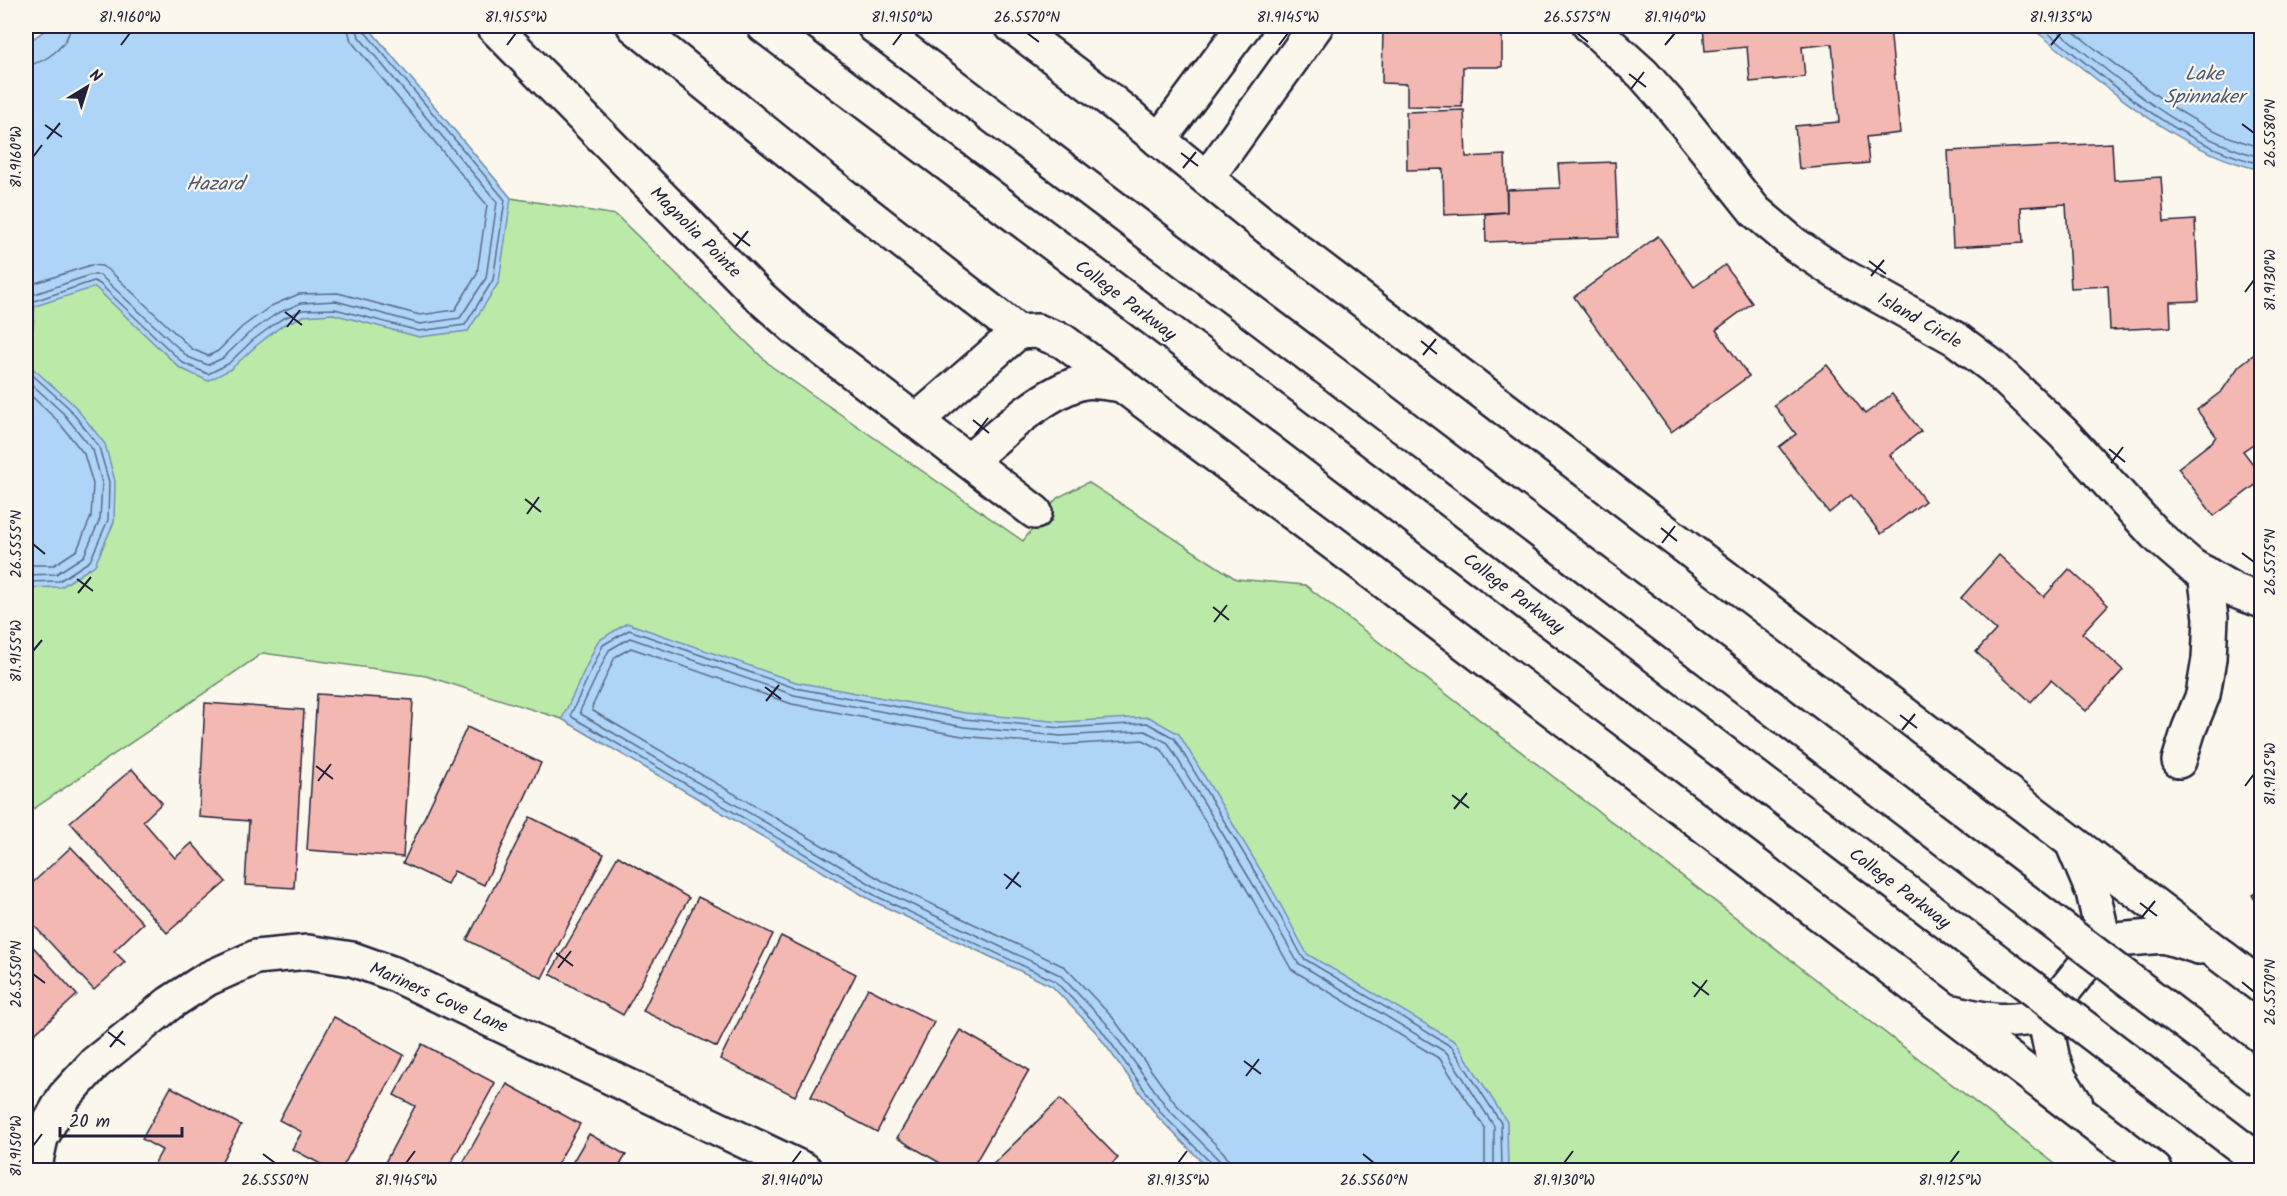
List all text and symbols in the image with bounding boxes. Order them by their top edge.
text: 81.9160°W [99,6,161,30]
text: 81.9155°W [485,6,547,30]
text: 81.9150°W [871,6,933,30]
text: 26.5570°N [994,6,1060,30]
text: 81.9145°W [1257,6,1319,30]
text: 26.5575°N [1544,6,1610,30]
text: 81.9140°W [1644,6,1706,30]
text: 81.9135°W [2030,6,2093,30]
north arrow [57,57,117,117]
water label: Lake Spinnaker [2164,59,2249,114]
text: N [84,63,107,89]
text: 26.5580°N [2259,99,2283,167]
text: 81.9160°W [5,126,29,188]
water label: Hazard [186,169,249,201]
street label: Magnolia Pointe [642,180,748,286]
text: 81.9130°W [2259,249,2283,311]
street label: College Parkway [1068,253,1183,350]
street label: Island Circle [1872,285,1967,357]
text: 26.5555°N [5,510,29,578]
text: 26.5575°N [2259,529,2283,595]
street label: College Parkway [1456,546,1571,643]
text: 81.9155°W [5,620,29,682]
text: 81.9125°W [2259,742,2283,805]
street label: College Parkway [1842,841,1957,938]
text: 26.5550°N [5,940,29,1008]
street label: Mariners Cove Lane [364,955,512,1042]
text: 26.5570°N [2259,959,2283,1025]
scale bar [60,1100,182,1138]
text: 20 m [69,1108,110,1137]
text: 81.9150°W [5,1115,29,1177]
text: 26.5550°N [241,1169,309,1193]
text: 81.9145°W [375,1169,437,1193]
text: 81.9140°W [761,1169,823,1193]
text: 81.9135°W [1147,1169,1210,1193]
text: 26.5560°N [1340,1169,1408,1193]
text: 81.9130°W [1533,1169,1595,1193]
text: 81.9125°W [1919,1169,1982,1193]

